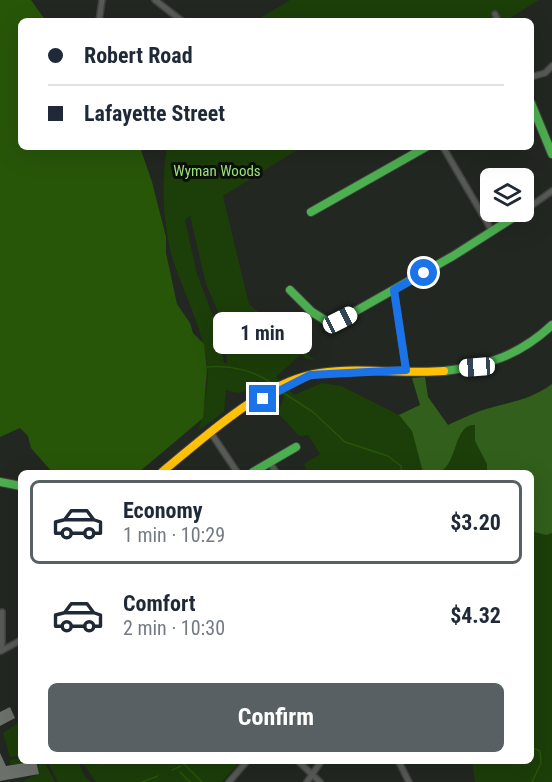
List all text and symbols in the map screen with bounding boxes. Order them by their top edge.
text: Robert Road [84,43,193,68]
text: Lafayette Street [84,101,225,126]
park label: Wyman Woods [173,162,261,180]
map controls [480,168,534,222]
button: layers [480,168,534,222]
route start [410,259,437,286]
car [320,304,360,336]
callout: 1 min [214,312,312,354]
text: 1 min [240,321,285,345]
car [458,357,496,377]
route end [249,385,276,412]
icon: car [51,495,105,549]
text: Economy [123,498,203,523]
text: $3.20 [450,510,501,535]
text: 1 min · 10:29 [123,523,225,547]
icon: car [51,588,105,642]
text: Comfort [123,591,196,616]
text: $4.32 [450,603,501,628]
text: 2 min · 10:30 [123,616,225,640]
button: Confirm [48,683,504,752]

